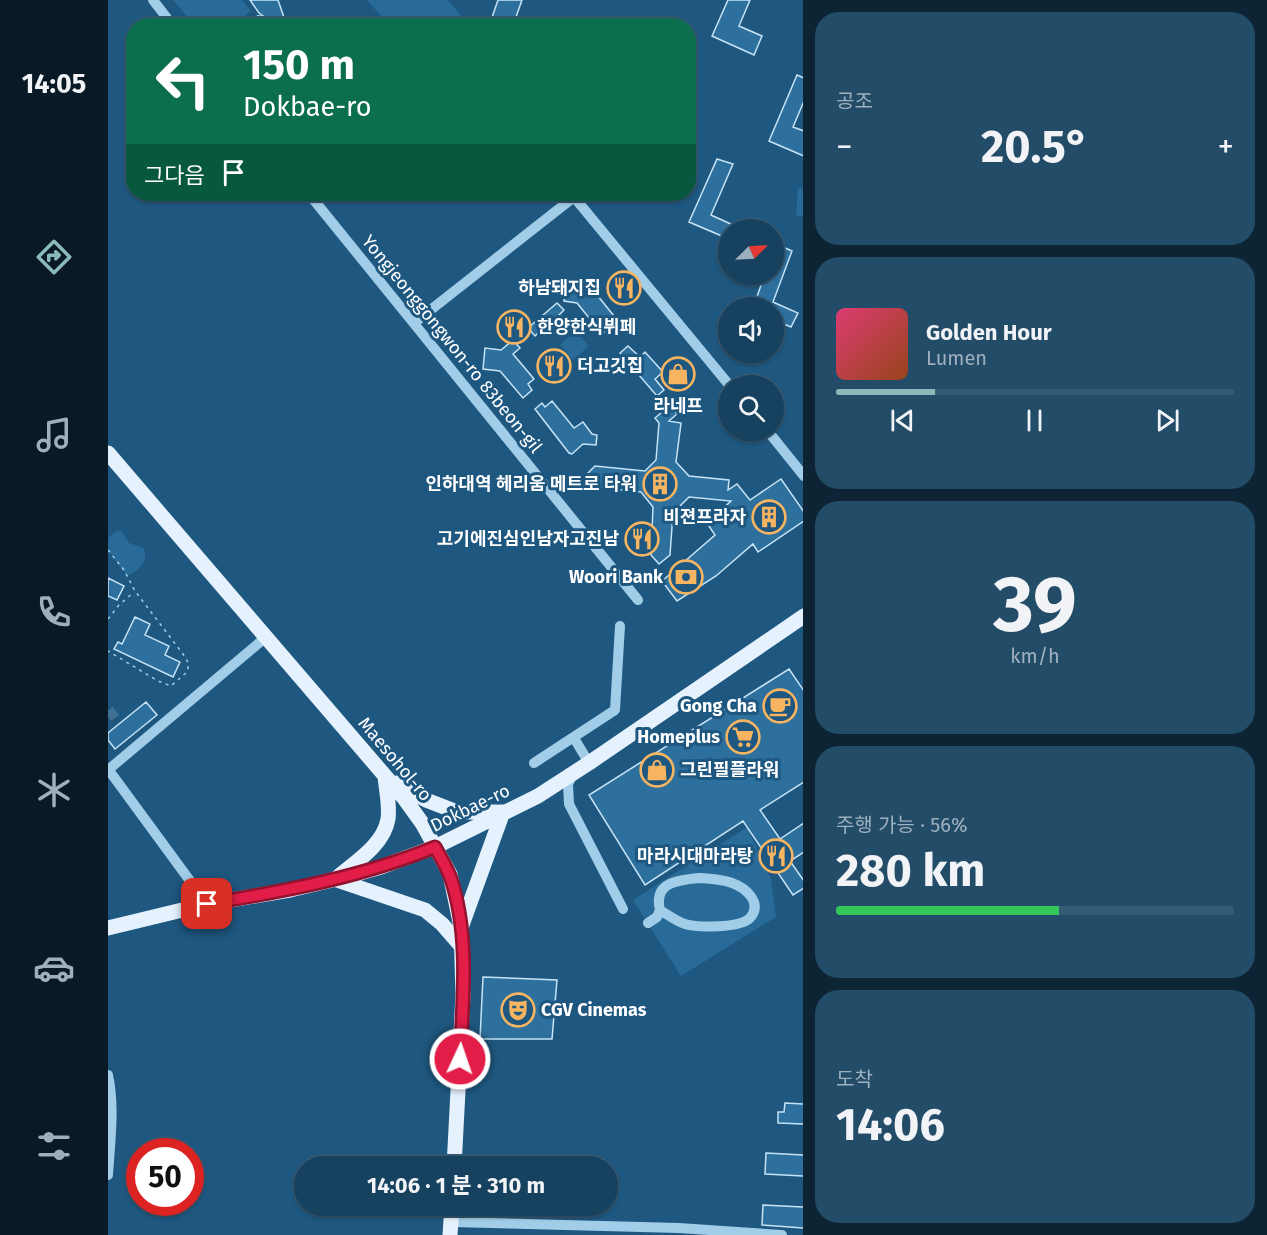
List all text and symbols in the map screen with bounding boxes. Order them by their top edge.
text: 150 m [243,40,355,90]
icon: left [144,42,222,120]
text: 14:05 [22,68,86,100]
text: 공조 [836,89,873,113]
text: Dokbae-ro [243,91,371,123]
text: 20.5° [981,120,1089,174]
text: − [836,127,853,167]
text: + [1218,127,1234,167]
icon: arrive [217,156,250,189]
text: 그다음 [144,162,205,189]
north arrow [718,219,784,285]
map controls [718,219,784,441]
street label: Yongjeonggongwon-ro 83beon-gil [357,230,547,458]
icon: directions [33,236,75,278]
restaurant icon: 하남돼지집 [606,270,642,306]
place label: 하남돼지집 [518,277,601,299]
button: sound [718,297,784,363]
restaurant icon: 한양한식뷔페 [496,309,532,345]
place label: 한양한식뷔페 [537,316,636,338]
text: Golden Hour [926,319,1052,346]
text: Lumen [926,346,987,370]
restaurant icon: 더고깃집 [536,348,572,384]
place label: 더고깃집 [577,355,643,377]
shop icon: 라네프 [660,356,696,392]
button: search [718,375,784,441]
place label: 라네프 [653,395,703,417]
icon: previous [886,404,919,437]
icon: pause [1018,404,1051,437]
icon: next [1151,404,1184,437]
icon: music [33,414,75,456]
building icon: 인하대역 헤리움 메트로 타워 [642,466,678,502]
place label: 인하대역 헤리움 메트로 타워 [425,473,637,495]
building icon: 비젼프라자 [751,499,787,535]
place label: 비젼프라자 [663,506,746,528]
restaurant icon: 고기에진심인남자고진남 [624,521,660,557]
place label: 고기에진심인남자고진남 [437,528,619,550]
text: 39 [993,558,1077,652]
bank icon: Woori Bank [668,559,704,595]
place label: Woori Bank [569,566,664,588]
icon: phone [33,591,75,633]
text: km/h [1010,644,1060,668]
cafe icon: Gong Cha [762,688,798,724]
place label: Gong Cha [680,695,757,717]
street label: Maesohol-ro [354,713,436,805]
supermarket icon: Homeplus [725,719,761,755]
place label: Homeplus [637,726,720,748]
shop icon: 그린필플라워 [639,752,675,788]
place label: 그린필플라워 [680,759,779,781]
icon: climate [33,769,75,811]
street label: Dokbae-ro [427,779,513,837]
text: 주행 가능 · 56% [836,813,968,837]
restaurant icon: 마라시대마라탕 [758,838,794,874]
text: 280 km [836,844,985,898]
place label: 마라시대마라탕 [637,845,753,867]
pin [181,878,232,929]
icon: arrive [190,887,223,920]
icon: car [33,947,75,989]
theatre icon: CGV Cinemas [500,992,536,1028]
place label: CGV Cinemas [541,999,647,1021]
position arrow [428,1027,492,1091]
text: 도착 [836,1067,873,1091]
text: 14:06 [836,1098,945,1152]
icon: filters [33,1125,75,1167]
speed limit sign: 50 [126,1138,204,1216]
text: 14:06 · 1 분 · 310 m [367,1172,545,1199]

